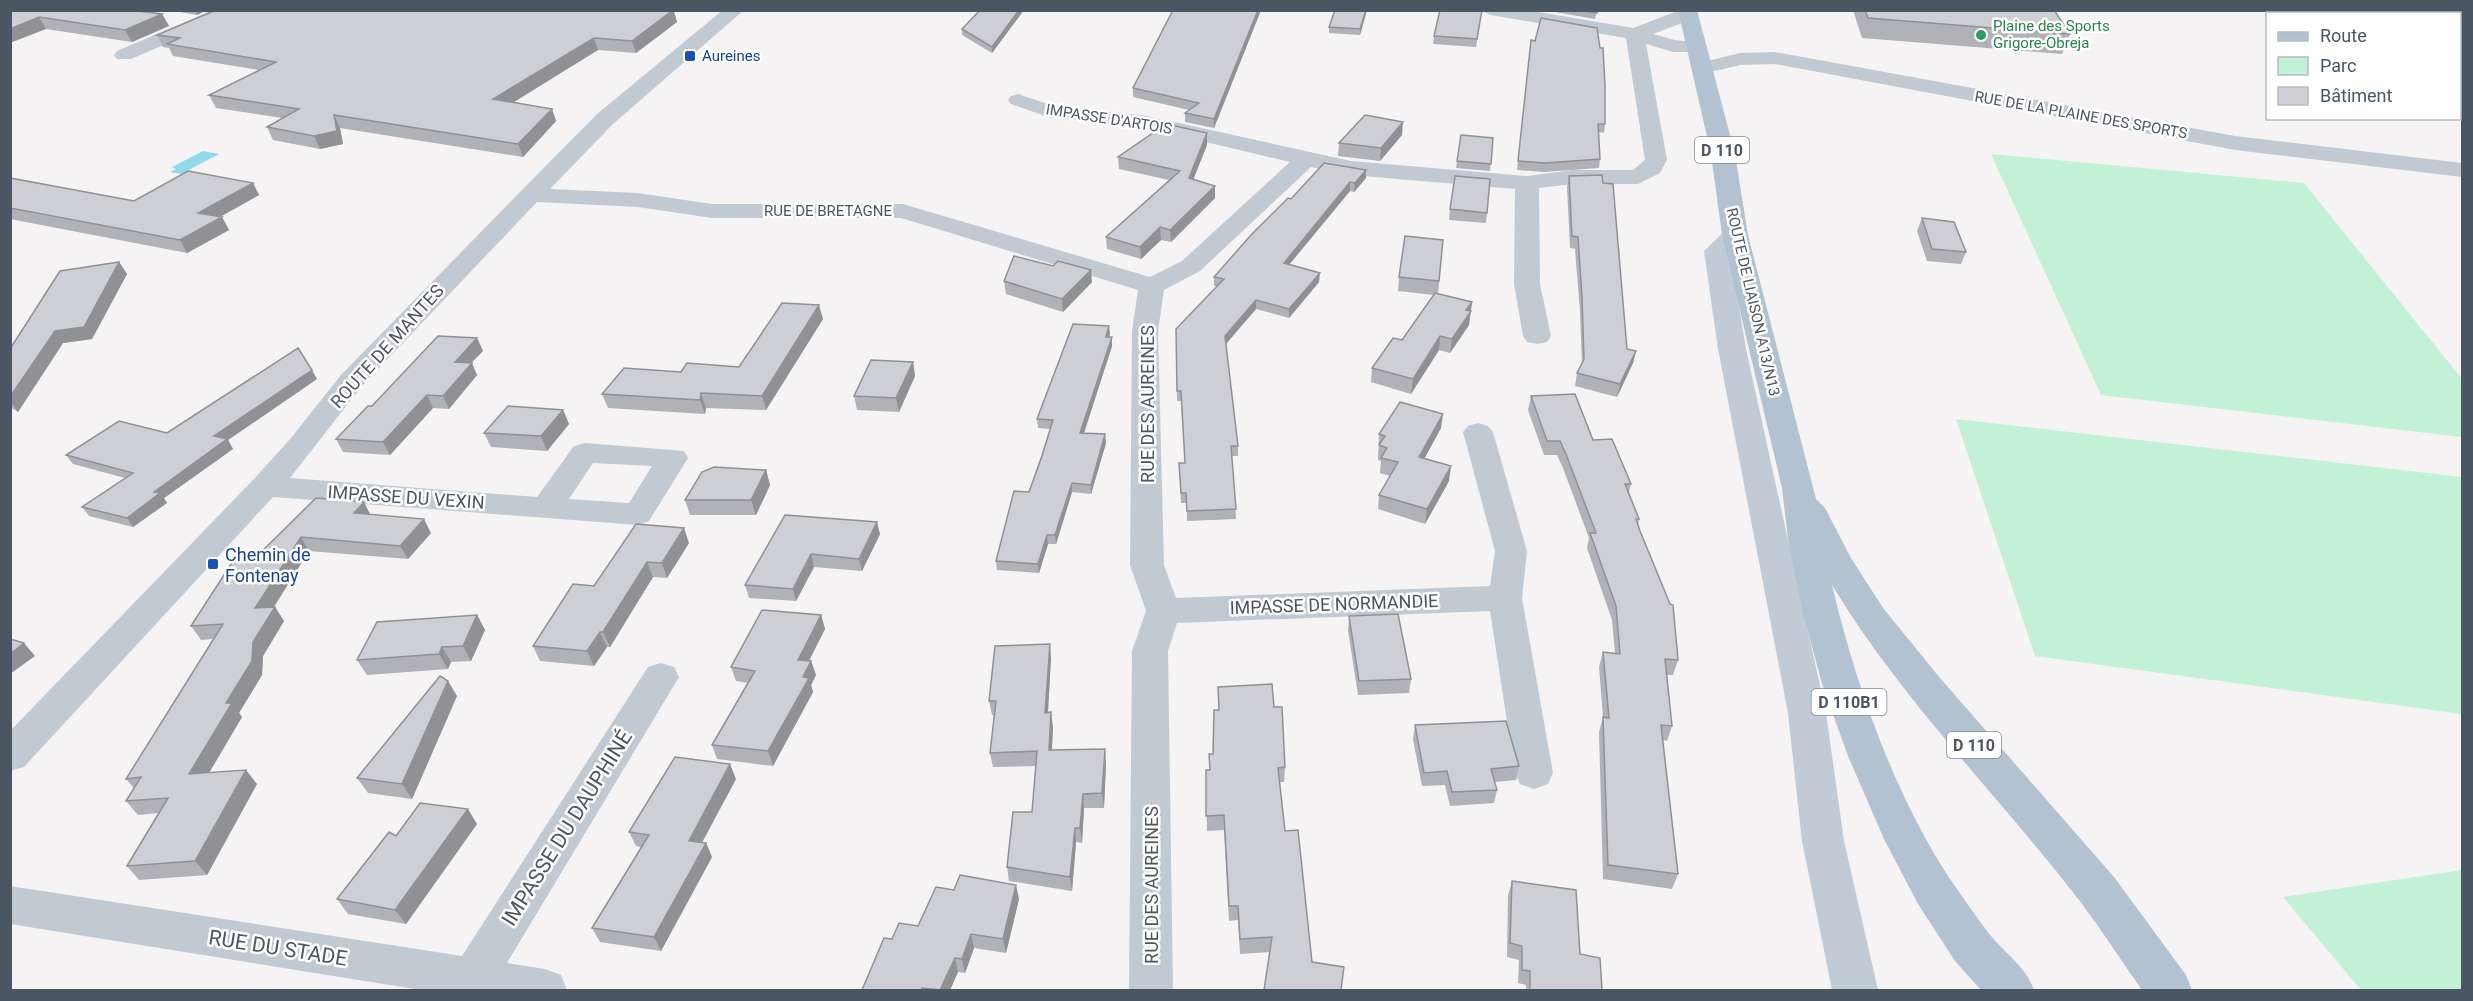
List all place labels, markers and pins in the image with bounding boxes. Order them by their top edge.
place label: Plaine des Sports Grigore-Obreja [1993,17,2110,52]
marker: Plaine des Sports Grigore-Obreja [1974,28,1988,42]
place label: Aureines [702,47,761,65]
marker: Aureines [683,49,697,63]
place label: Chemin de Fontenay [225,544,310,586]
marker: Chemin de Fontenay [206,557,220,571]

